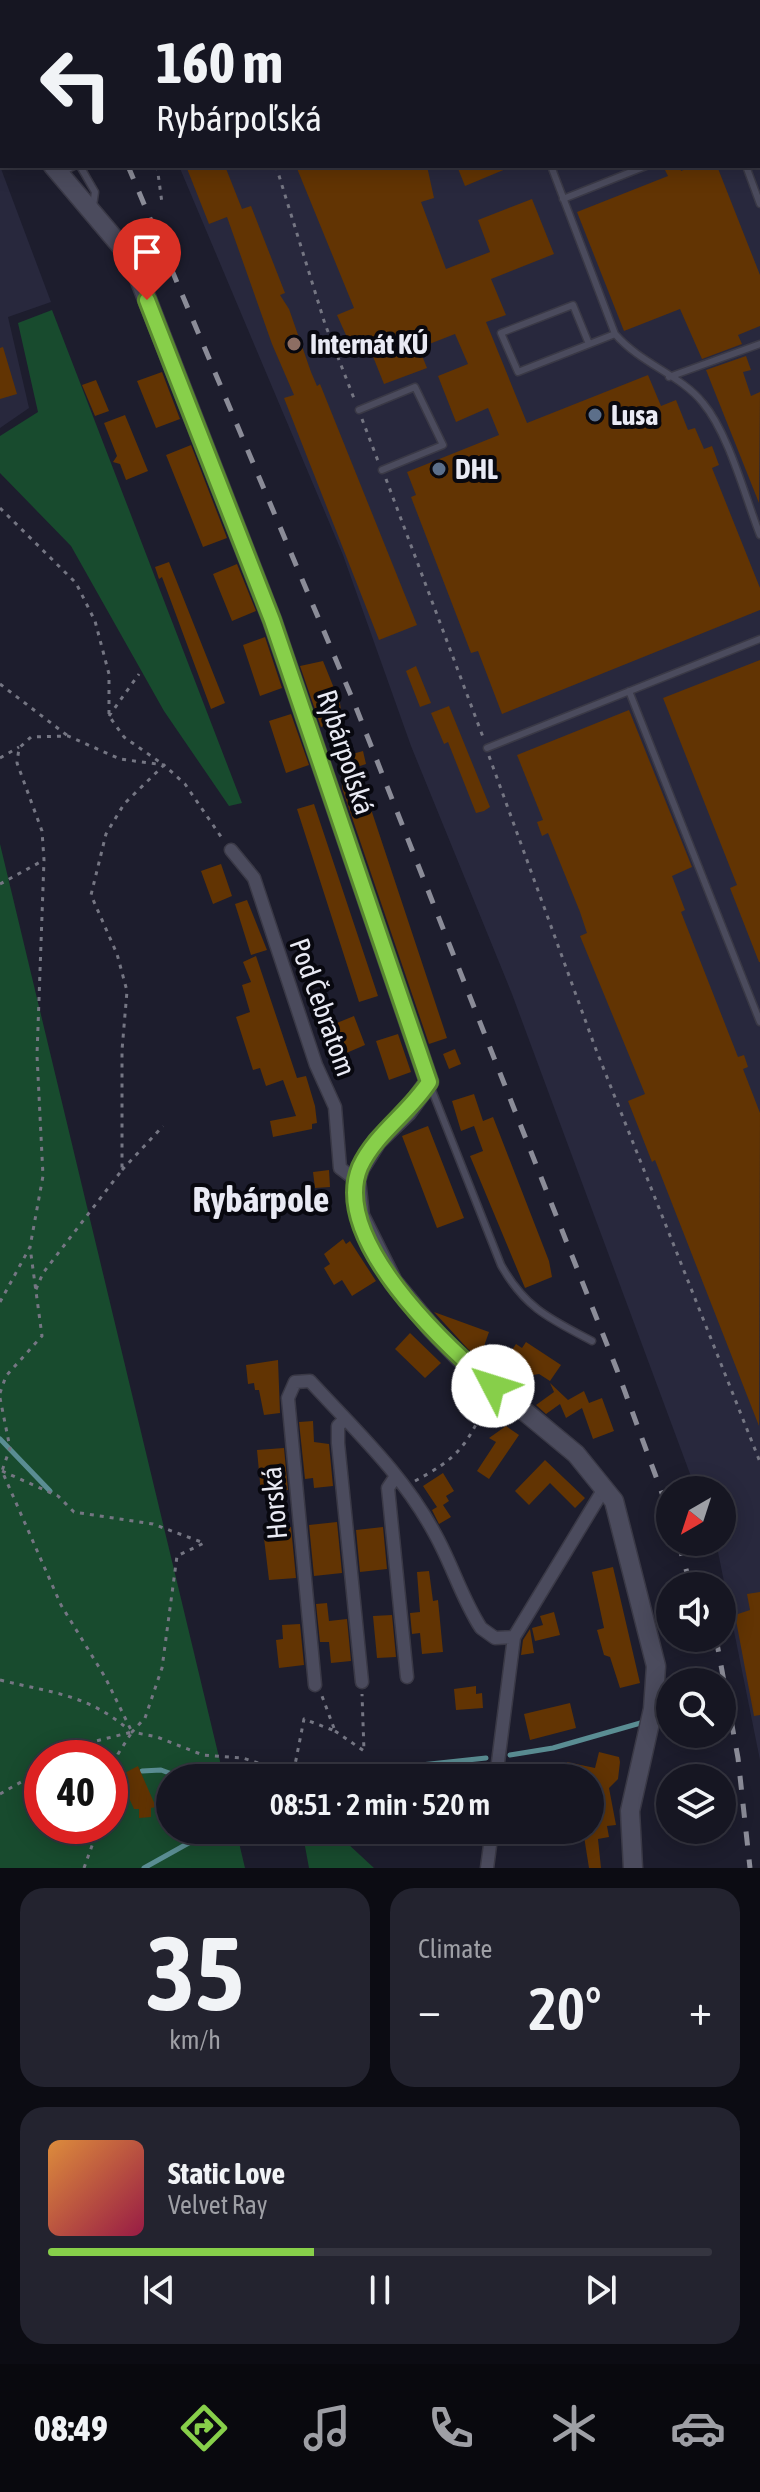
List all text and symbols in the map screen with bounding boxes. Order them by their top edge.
text: 160 m [156,31,283,95]
icon: left [24,32,128,136]
text: Rybárpoľská [156,97,322,139]
pin [113,218,181,300]
icon: arrive [125,230,169,274]
place label: Internát KÚ [310,328,428,360]
marker: Internát KÚ [285,335,303,353]
place label: Lusa [611,399,658,431]
marker: Lusa [586,406,604,424]
place label: DHL [455,453,498,485]
marker: DHL [430,460,448,478]
street label: Rybárpoľská [311,686,381,818]
street label: Pod Čebratom [283,934,363,1080]
district label: Rybárpole [193,1178,329,1220]
position arrow [451,1344,535,1428]
street label: Horská [255,1465,293,1541]
north arrow [656,1476,736,1556]
map controls [656,1476,736,1844]
button: sound [656,1572,736,1652]
button: search [656,1668,736,1748]
speed limit sign: 40 [24,1740,128,1844]
button: layers [656,1764,736,1844]
text: 08:51 · 2 min · 520 m [270,1787,490,1821]
text: 35 [146,1913,244,2032]
text: Climate [418,1934,492,1964]
text: 20° [529,1974,601,2043]
text: − [418,1984,441,2034]
text: + [689,1984,712,2034]
text: km/h [169,2025,221,2055]
text: Static Love [168,2156,285,2190]
text: Velvet Ray [168,2190,268,2220]
icon: previous [137,2268,181,2312]
icon: pause [358,2268,402,2312]
icon: next [579,2268,623,2312]
icon: directions [176,2400,232,2456]
icon: music [299,2400,355,2456]
icon: phone [423,2400,479,2456]
icon: climate [546,2400,602,2456]
icon: car [670,2400,726,2456]
text: 08:49 [34,2407,108,2449]

